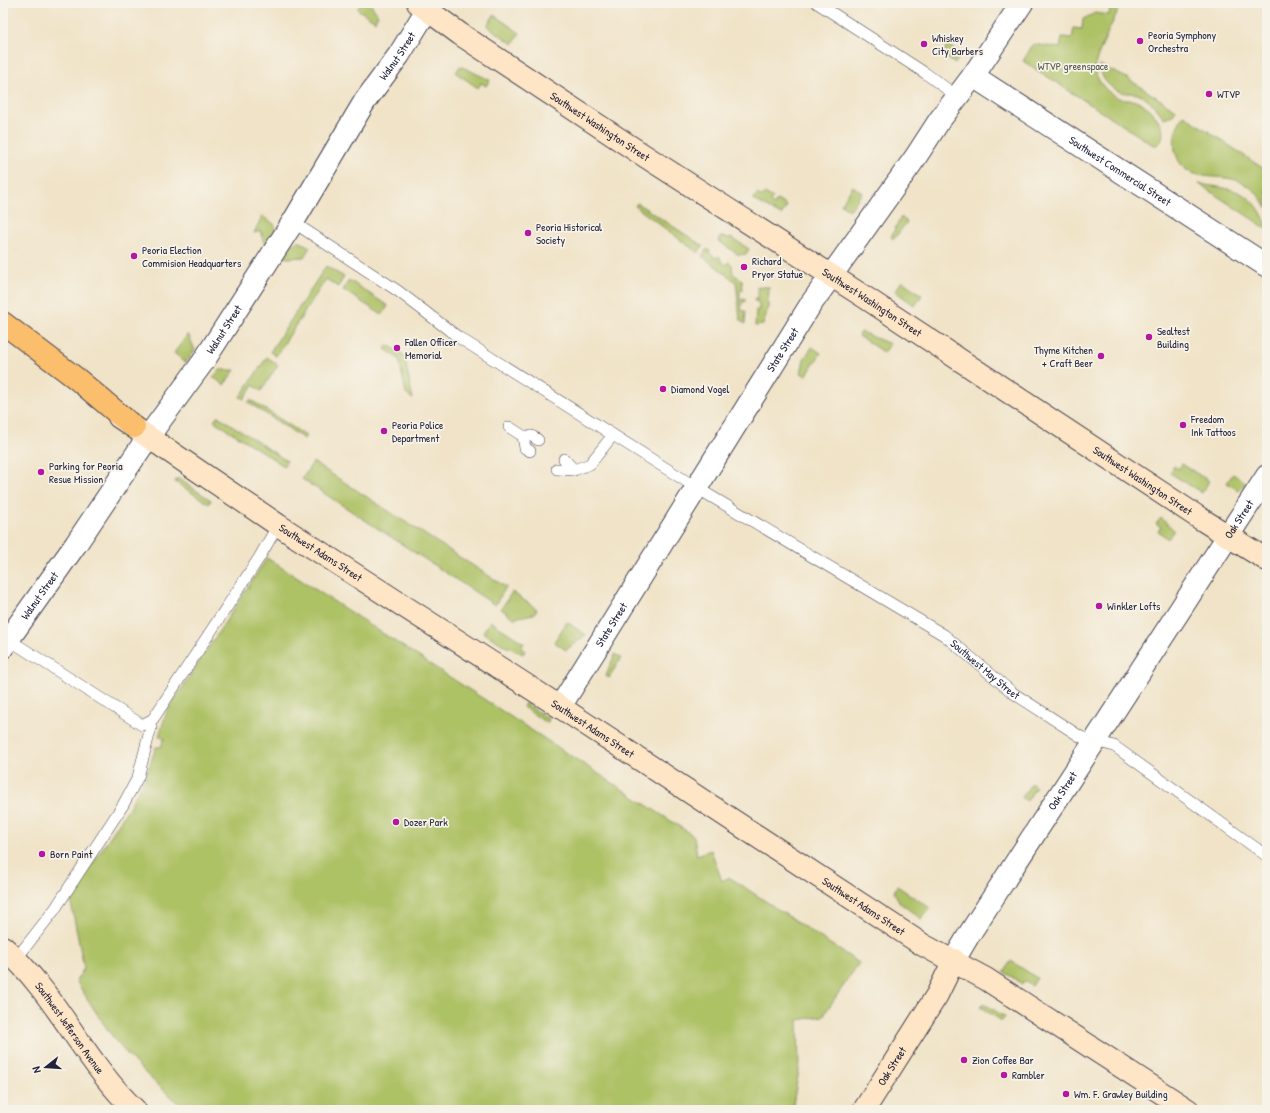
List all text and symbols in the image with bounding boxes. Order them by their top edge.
place label: Peoria Symphony Orchestra [1148,28,1217,55]
street label: Walnut Street [376,29,419,83]
place label: Whiskey City Barbers [932,31,983,58]
marker: Peoria Symphony Orchestra [1135,36,1145,46]
marker: Whiskey City Barbers [919,39,929,49]
park label: WTVP greenspace [1038,59,1109,73]
place label: WTVP [1217,87,1240,101]
street label: Southwest Washington Street [548,89,652,164]
marker: WTVP [1204,89,1214,99]
street label: Southwest Commercial Street [1066,133,1174,209]
place label: Peoria Historical Society [536,220,602,247]
marker: Peoria Historical Society [523,228,533,238]
place label: Peoria Election Commision Headquarters [142,243,241,270]
marker: Peoria Election Commision Headquarters [129,251,139,261]
place label: Richard Pryor Statue [752,254,804,281]
marker: Richard Pryor Statue [739,262,749,272]
street label: Southwest Washington Street [820,265,925,340]
street label: Walnut Street [203,302,245,356]
place label: Sealtest Building [1157,324,1190,351]
street label: State Street [764,325,802,374]
marker: Sealtest Building [1144,332,1154,342]
place label: Fallen Officer Memorial [404,335,458,362]
marker: Fallen Officer Memorial [392,343,402,353]
place label: Thyme Kitchen + Craft Beer [1034,343,1094,370]
marker: Thyme Kitchen + Craft Beer [1096,351,1106,361]
place label: Diamond Vogel [671,382,730,396]
marker: Diamond Vogel [658,384,668,394]
place label: Freedom Ink Tattoos [1190,412,1236,439]
place label: Peoria Police Department [392,418,444,445]
marker: Freedom Ink Tattoos [1178,420,1188,430]
marker: Peoria Police Department [379,426,389,436]
street label: Southwest Washington Street [1090,443,1195,518]
place label: Parking for Peoria Resue Mission [49,459,123,486]
marker: Parking for Peoria Resue Mission [36,467,46,477]
street label: Oak Street [1221,497,1257,541]
street label: Southwest Adams Street [276,521,365,585]
street label: Walnut Street [18,569,61,622]
place label: Winkler Lofts [1107,599,1160,613]
street label: State Street [592,600,630,649]
marker: Winkler Lofts [1094,601,1104,611]
street label: Southwest May Street [948,636,1022,703]
street label: Southwest Adams Street [549,696,637,761]
street label: Oak Street [1045,769,1080,813]
place label: Dozer Park [404,815,448,829]
marker: Dozer Park [391,817,401,827]
place label: Born Paint [50,847,93,861]
marker: Born Paint [37,849,47,859]
street label: Southwest Adams Street [820,874,908,938]
street label: Southwest Jefferson Avenue [32,979,107,1077]
street label: Oak Street [874,1044,909,1088]
north arrow [26,1047,66,1087]
place label: Zion Coffee Bar [972,1053,1034,1067]
marker: Zion Coffee Bar [959,1055,969,1065]
text: N [29,1065,44,1075]
place label: Rambler [1012,1068,1046,1082]
marker: Rambler [999,1070,1009,1080]
place label: Wm. F. Grawley Building [1074,1087,1168,1101]
marker: Wm. F. Grawley Building [1061,1089,1071,1099]

